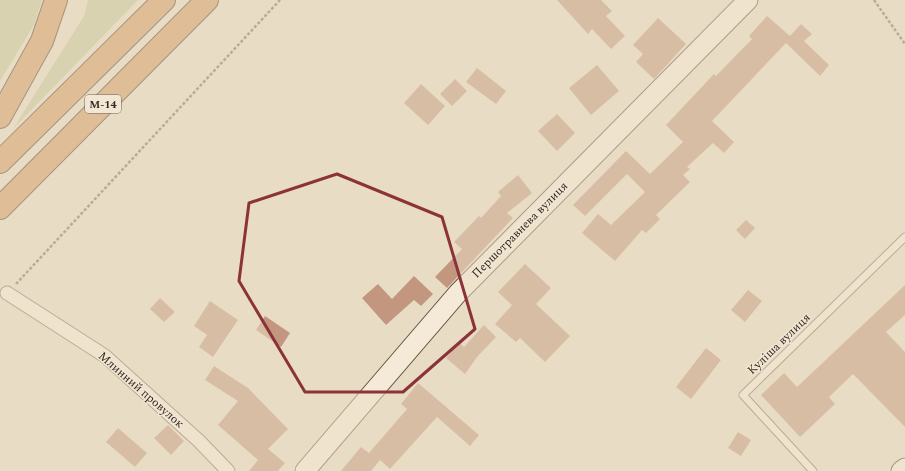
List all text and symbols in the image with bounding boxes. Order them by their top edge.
road number: М-14 [85,95,121,113]
street label: Першотравнева вулиця [467,177,573,283]
street label: Куліша вулиця [743,309,815,379]
street label: Млинний провулок [94,347,188,433]

